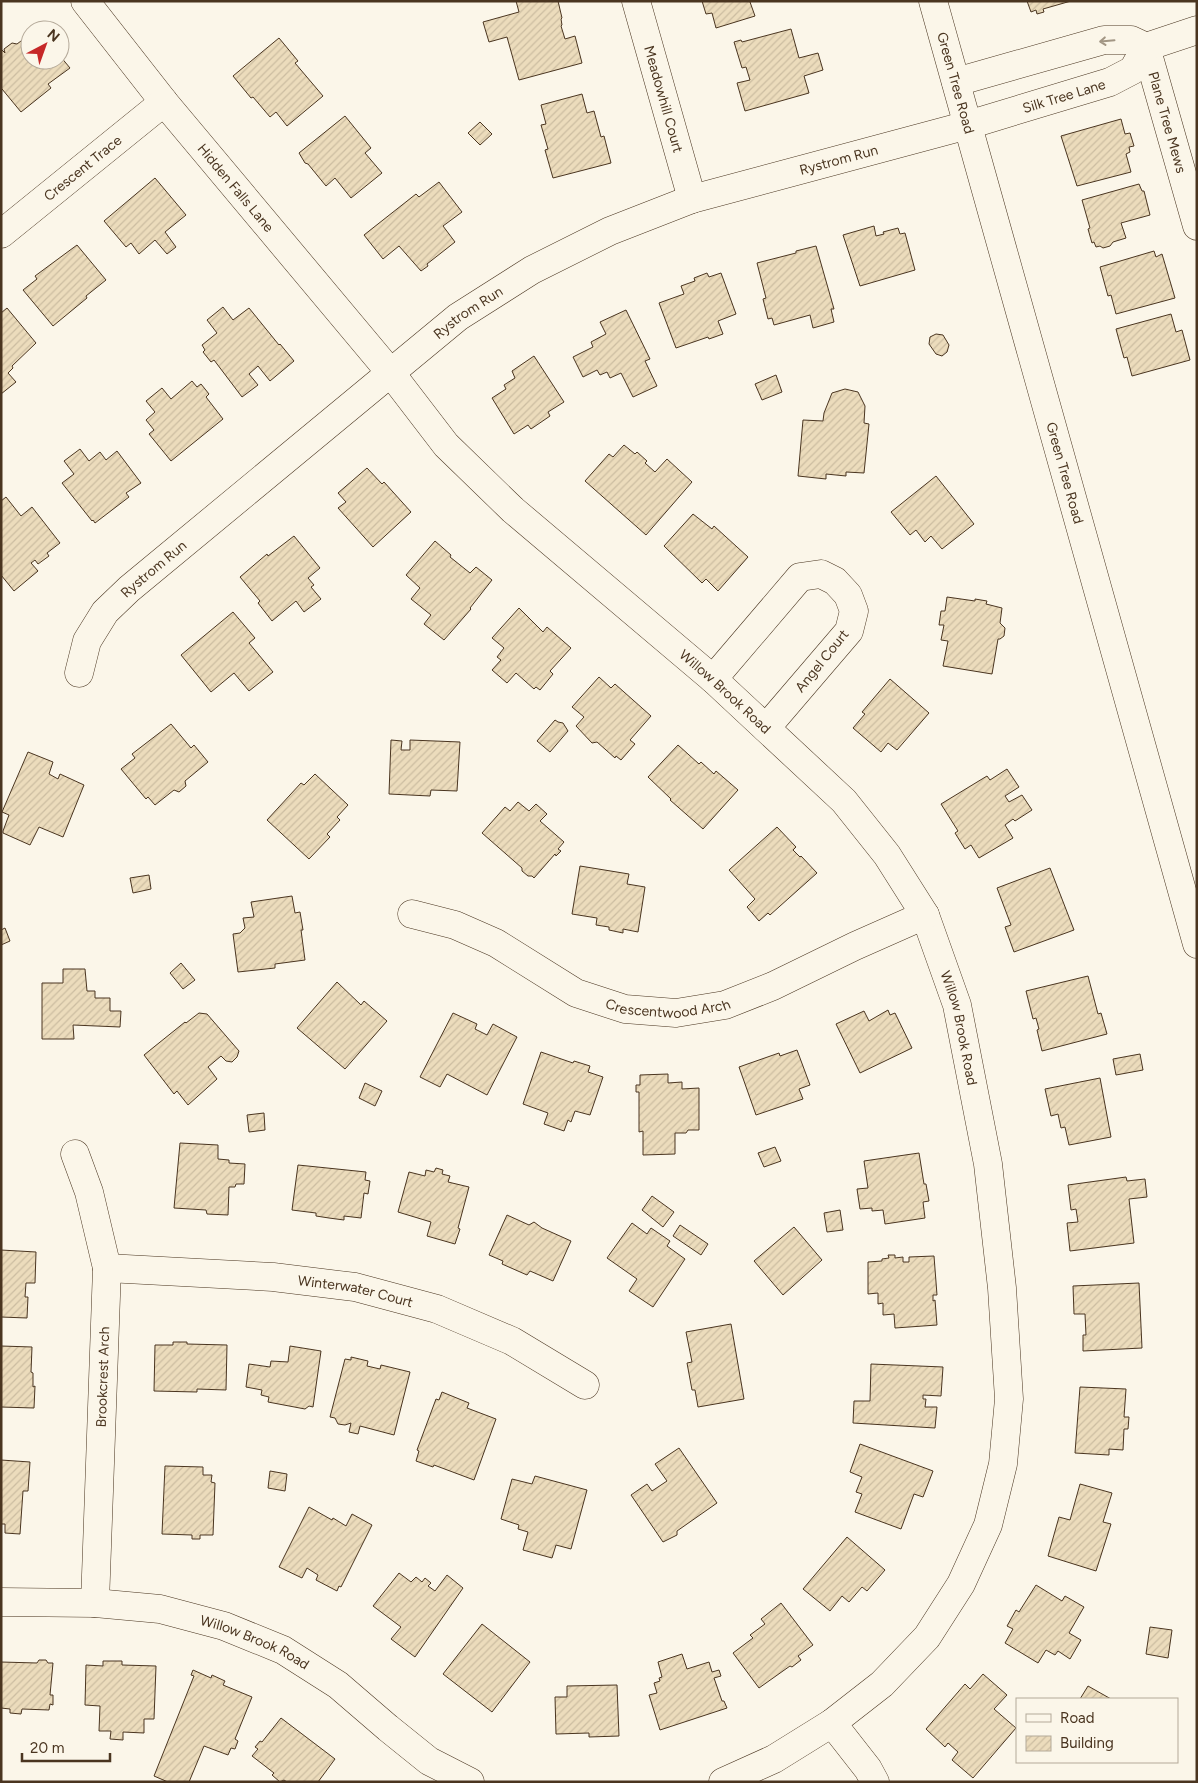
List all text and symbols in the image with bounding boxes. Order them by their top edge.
north arrow [20,20,70,70]
text: N [44,26,63,46]
street label: Green Tree Road [934,30,978,136]
one-way arrow [1100,36,1116,45]
street label: Meadowhill Court [641,44,687,155]
street label: Plane Tree Mews [1145,70,1190,175]
street label: Silk Tree Lane [1020,75,1108,117]
street label: Crescent Trace [40,131,125,204]
street label: Hidden Falls Lane [194,140,278,236]
street label: Rystrom Run [798,141,880,178]
street label: Rystrom Run [430,282,506,342]
street label: Green Tree Road [1043,420,1087,526]
street label: Rystrom Run [117,537,190,601]
street label: Angel Court [792,626,852,696]
street label: Willow Brook Road [676,646,775,737]
street label: Willow Brook Road [937,968,981,1087]
street label: Crescentwood Arch [603,995,733,1022]
street label: Winterwater Court [297,1272,415,1311]
street label: Brookcrest Arch [93,1326,113,1428]
street label: Willow Brook Road [198,1612,312,1673]
legend [1016,1698,1178,1763]
text: Road [1060,1709,1095,1727]
scale bar [22,1730,110,1762]
text: Building [1060,1734,1114,1752]
text: 20 m [30,1739,64,1757]

